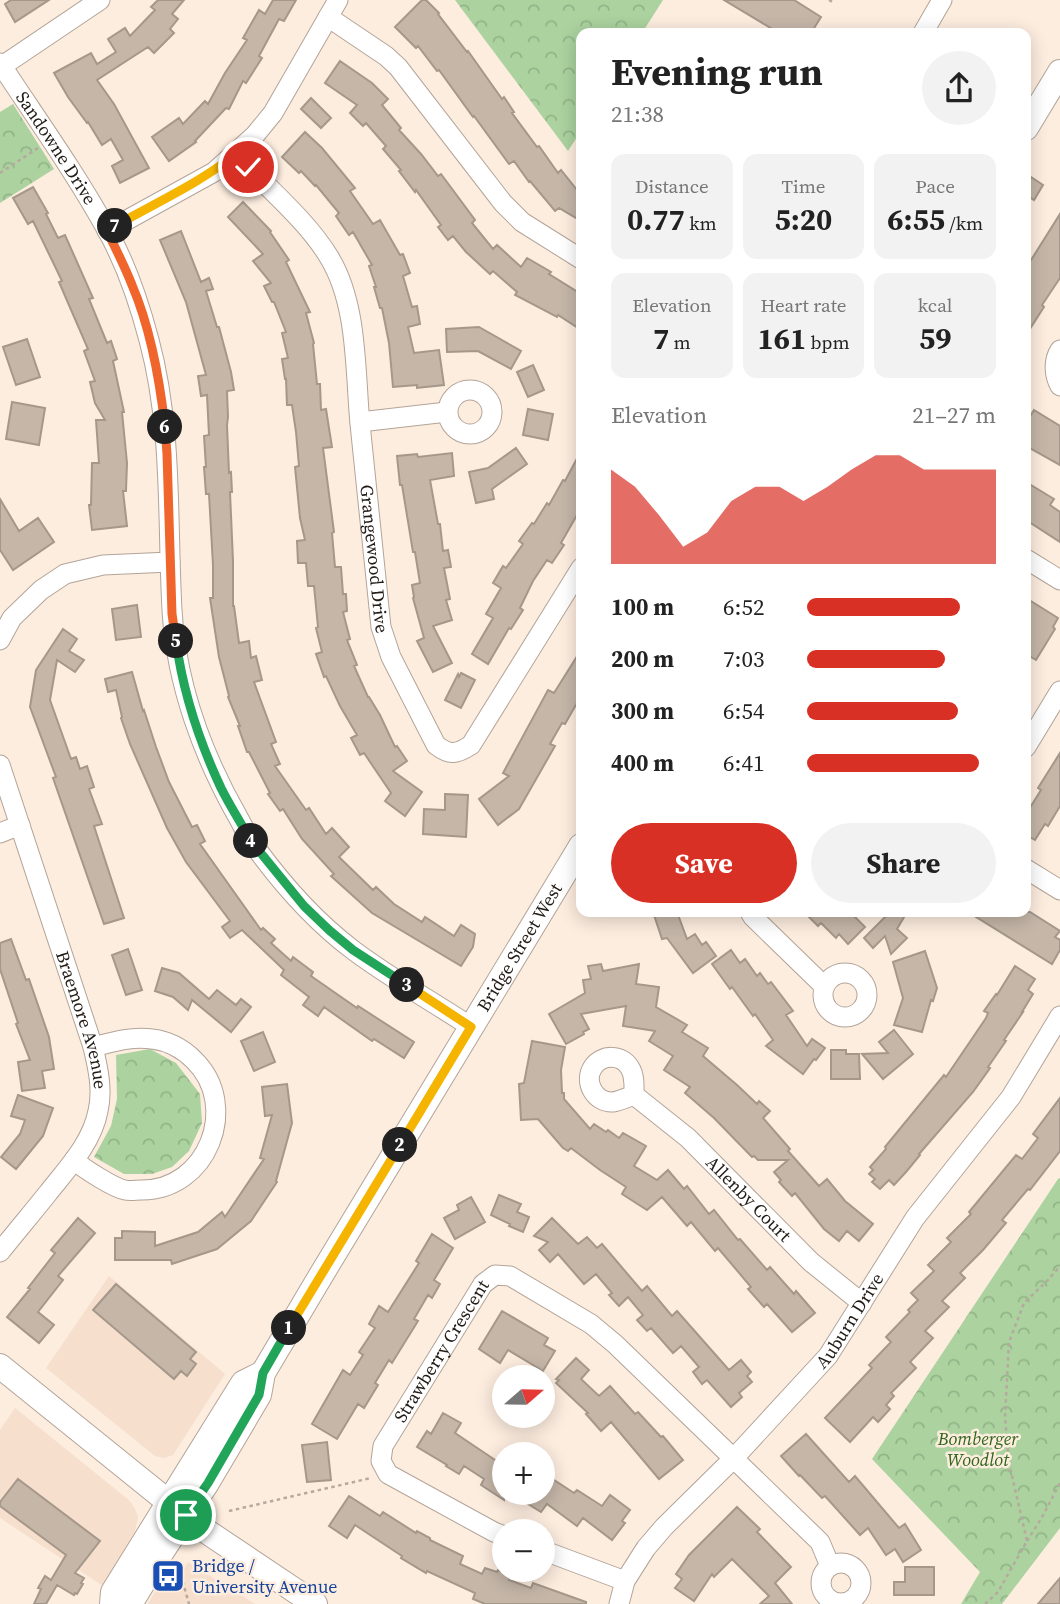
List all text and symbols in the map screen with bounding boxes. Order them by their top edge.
text: Evening run [611,46,823,98]
button: share [922,51,996,125]
street label: Sandowne Drive [10,86,103,209]
text: 21:38 [611,98,664,130]
pin [218,137,278,197]
icon: check [229,148,267,186]
text: Distance [635,173,709,199]
text: Time [782,173,825,199]
text: Pace [915,173,955,199]
text: 0.77 [627,199,685,240]
text: 5:20 [775,199,832,240]
text: 6:55 [887,199,945,240]
pin: 7 [97,208,132,244]
text: km [685,210,717,236]
text: /km [945,210,983,236]
text: 7 [109,212,120,238]
text: Elevation [632,292,712,318]
text: Heart rate [760,292,847,318]
text: kcal [918,292,952,318]
text: 7 [653,318,669,359]
text: 161 [757,318,806,359]
text: 59 [919,318,951,359]
text: m [669,329,691,355]
text: bpm [806,329,850,355]
text: Elevation [611,399,707,431]
text: 21–27 m [912,399,996,431]
pin: 6 [148,410,182,444]
text: 6 [159,413,170,439]
street label: Grangewood Drive [354,483,395,636]
text: 100 m [611,591,674,623]
text: 6:52 [723,591,764,623]
pin: 5 [158,624,194,658]
text: 5 [170,627,181,653]
text: 200 m [611,643,674,675]
text: 7:03 [723,643,764,675]
text: 300 m [611,695,674,727]
text: 6:54 [723,695,764,727]
text: 400 m [611,747,674,779]
text: 6:41 [723,747,764,779]
button: Save [611,823,797,903]
button: Share [811,823,996,903]
pin: 4 [233,824,268,858]
text: 4 [245,827,256,853]
street label: Bridge Street West [471,878,568,1016]
street label: Braemore Avenue [50,947,113,1090]
pin: 3 [390,968,424,1002]
text: 3 [401,971,412,997]
pin: 2 [382,1128,418,1162]
text: 2 [394,1131,405,1157]
street label: Allenby Court [701,1150,797,1247]
street label: Auburn Drive [810,1268,889,1374]
street label: Strawberry Crescent [388,1275,495,1427]
pin: 1 [272,1310,306,1346]
text: 1 [283,1314,294,1340]
north arrow [492,1365,555,1428]
map controls [492,1365,555,1582]
park label: Bomberger Woodlot [937,1426,1019,1472]
button: + [492,1442,555,1505]
pin [156,1485,216,1545]
icon: arrive [167,1496,205,1534]
button: − [492,1519,555,1582]
place label: Bridge / University Avenue [192,1553,337,1599]
bus stop icon: Bridge / University Avenue [149,1557,187,1595]

